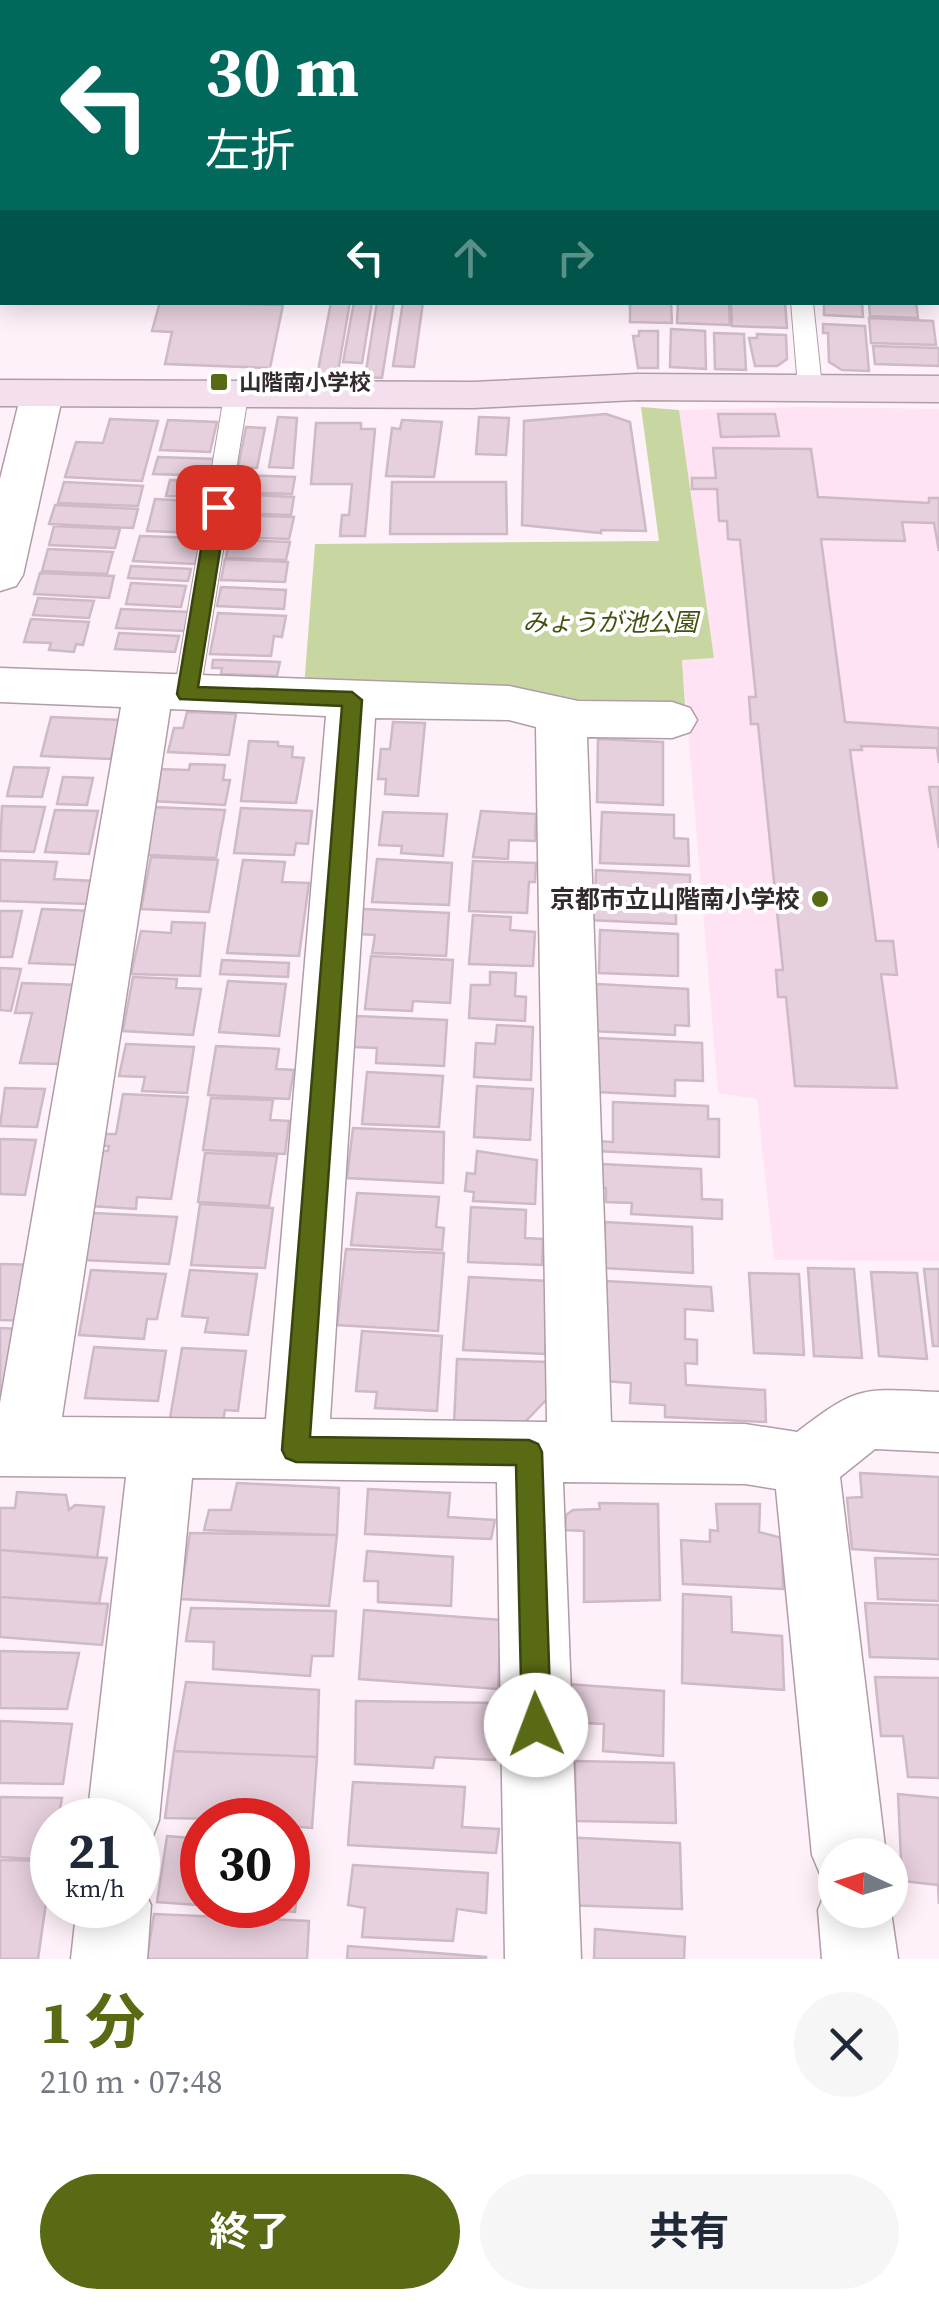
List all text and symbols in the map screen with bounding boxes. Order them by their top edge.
text: 30 m [205,23,359,119]
icon: left [40,40,170,170]
text: 左折 [205,119,295,181]
icon: left [338,230,393,285]
icon: ahead [443,230,498,285]
icon: right [548,230,603,285]
place label: 山階南小学校 [239,367,371,397]
marker: 山階南小学校 [208,371,230,393]
pin [176,465,261,550]
icon: arrive [191,480,246,535]
park label: みょうが池公園 [522,605,700,639]
place label: 京都市立山階南小学校 [550,882,800,916]
marker: 京都市立山階南小学校 [809,888,831,910]
position arrow [484,1673,588,1777]
speed limit sign: 30 [180,1798,310,1928]
text: 21 [68,1816,122,1885]
north arrow [818,1838,908,1928]
map controls [818,1838,908,1928]
text: km/h [65,1871,125,1905]
text: 1 分 [40,1981,145,2063]
button: close [794,1992,899,2097]
text: 210 m · 07:48 [40,2060,222,2104]
button: 終了 [40,2174,460,2289]
button: 共有 [480,2174,899,2289]

